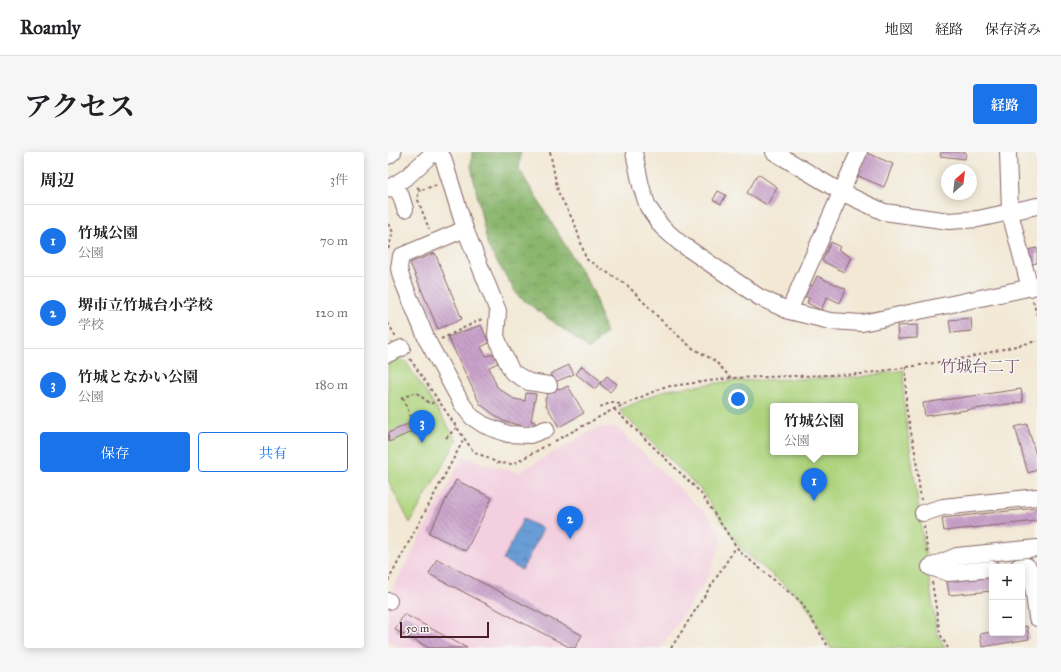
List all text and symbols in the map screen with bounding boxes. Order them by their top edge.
text: Roamly [20,16,81,39]
text: 地図 [885,21,913,38]
text: 経路 [935,21,963,38]
text: 保存済み [985,21,1041,38]
button: 経路 [973,84,1037,124]
text: アクセス [24,89,135,124]
north arrow [941,164,977,200]
text: 周辺 [40,170,74,191]
text: 3件 [330,172,348,188]
text: 竹城公園 [78,224,138,242]
text: 1 [50,233,56,249]
text: 70 m [320,233,348,249]
text: 公園 [78,245,104,261]
text: 堺市立竹城台小学校 [78,296,213,314]
text: 2 [50,305,56,321]
text: 120 m [315,305,348,321]
text: 学校 [78,317,104,333]
district label: 竹城台二丁 [940,357,1020,376]
text: 竹城となかい公園 [78,368,198,386]
text: 3 [50,377,56,393]
text: 180 m [315,377,348,393]
text: 公園 [78,389,104,405]
your location [728,389,748,409]
popup [770,403,858,455]
pin: 3 [409,410,435,443]
text: 竹城公園 [784,412,844,430]
button: 保存 [40,432,190,472]
button: 共有 [198,432,348,472]
text: 公園 [784,433,810,449]
pin: 1 [801,468,827,501]
pin: 2 [557,506,583,539]
map controls [989,564,1025,636]
button: + [989,564,1025,600]
button: − [989,600,1025,636]
scale bar [400,620,489,639]
text: 50 m [406,622,429,635]

